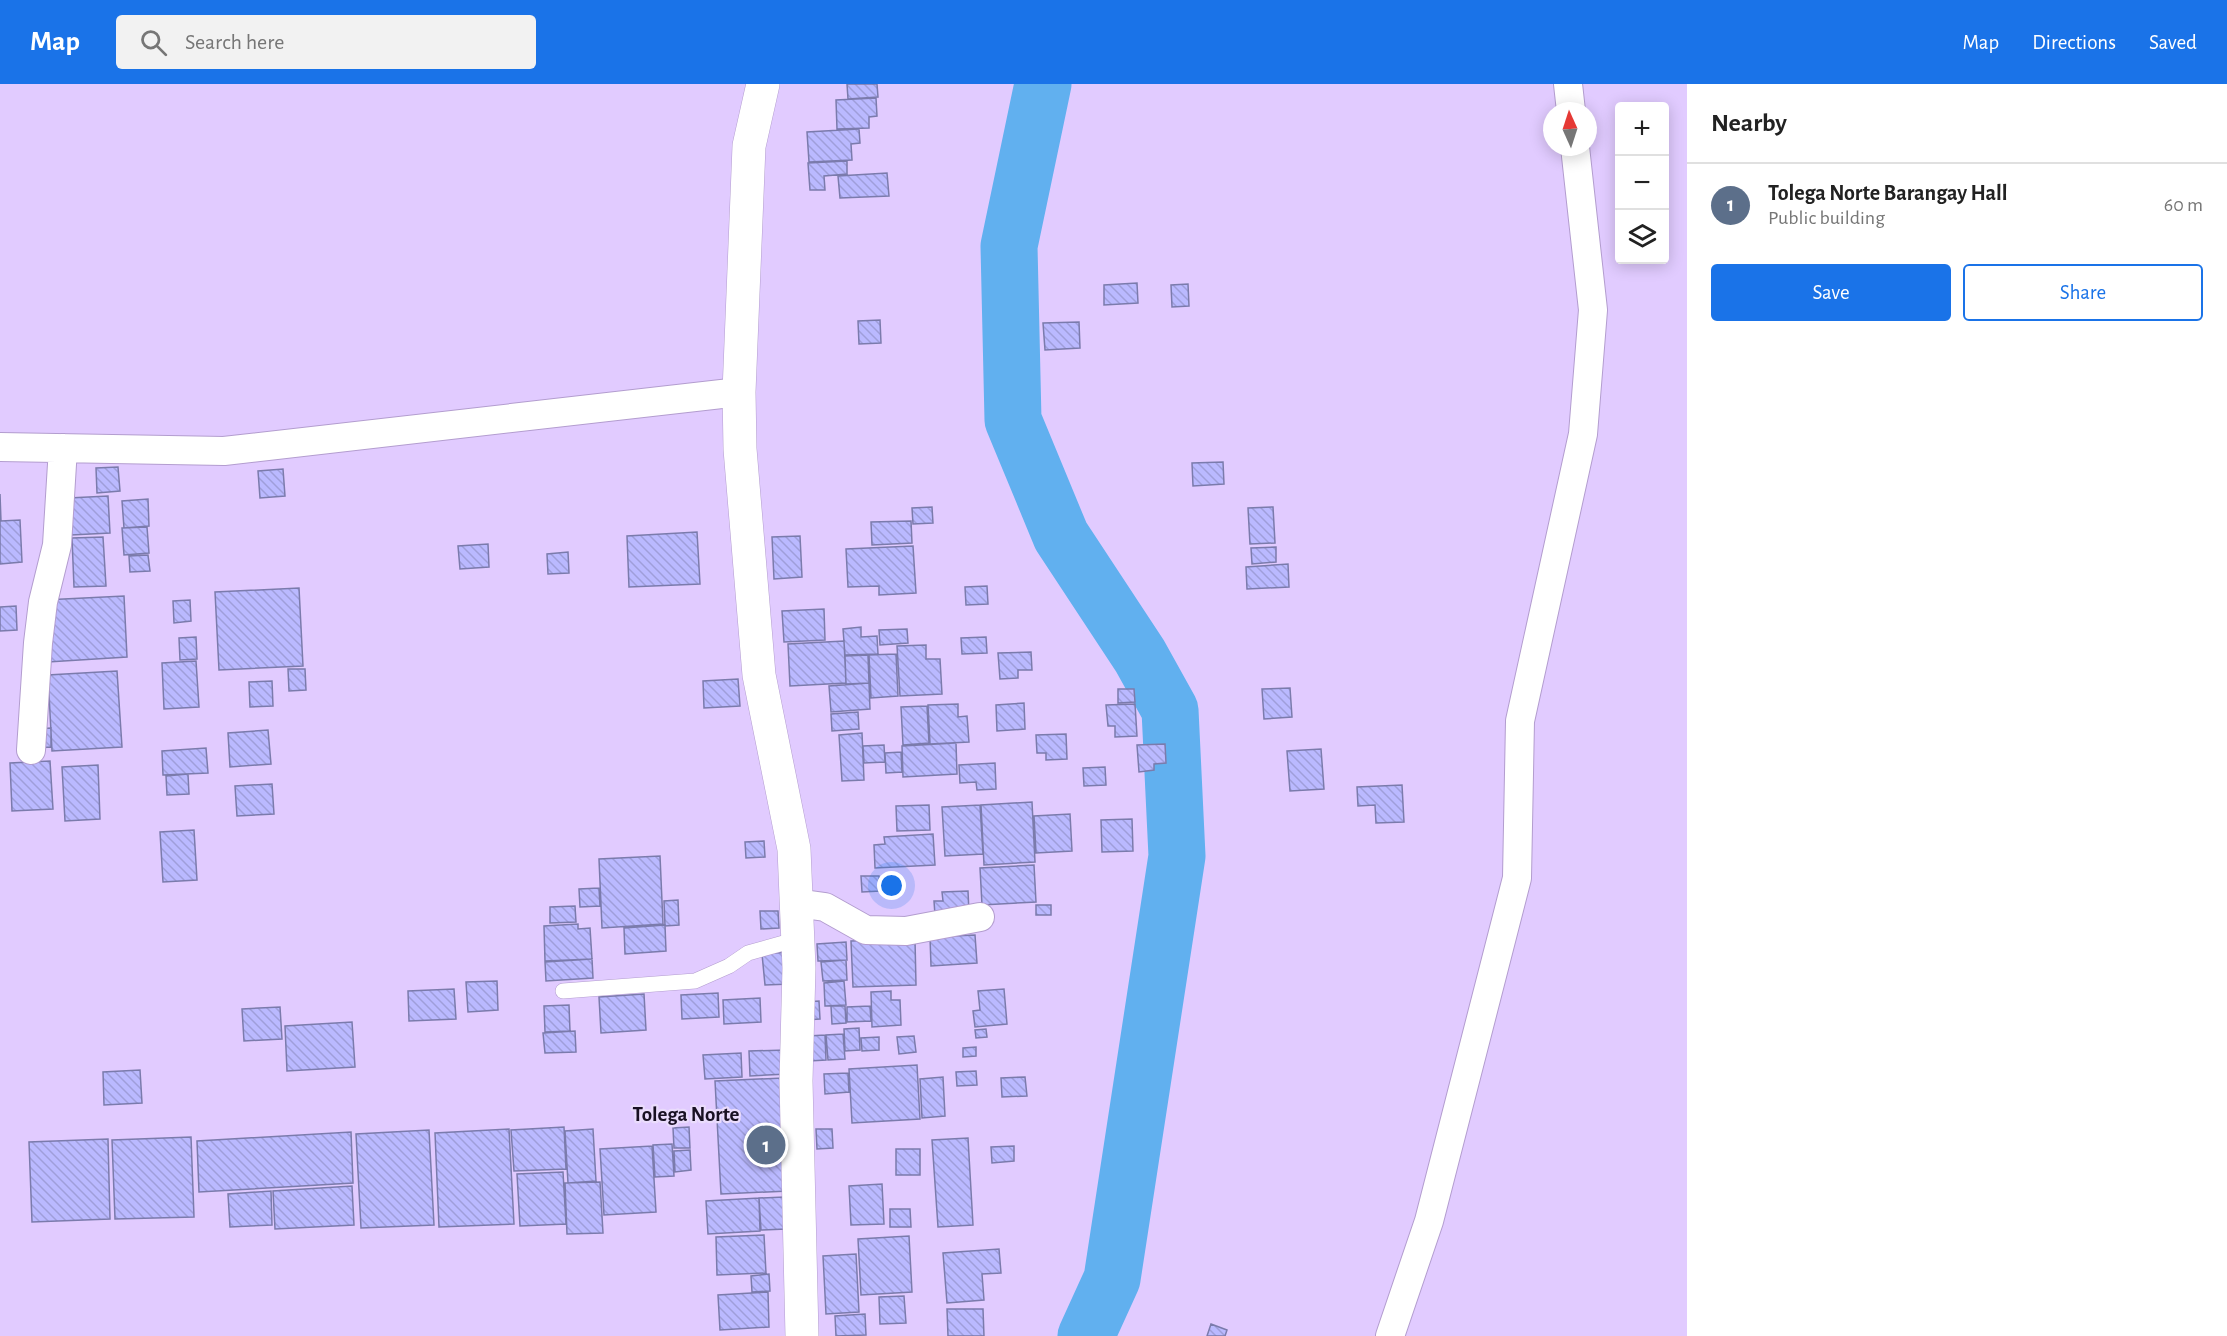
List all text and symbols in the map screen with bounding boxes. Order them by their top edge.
search box [116,15,536,69]
icon: search [137,26,170,59]
text: Map [30,28,80,56]
text: Search here [185,31,284,53]
text: Map [1963,32,1999,53]
text: Directions [2032,32,2116,53]
text: Saved [2149,32,2197,53]
north arrow [1543,102,1597,156]
map controls [1615,102,1669,264]
button: + [1615,102,1669,156]
text: Nearby [1711,110,1787,136]
button: − [1615,156,1669,210]
text: Tolega Norte Barangay Hall [1768,182,2008,204]
text: 1 [1727,195,1734,215]
text: 60 m [2164,195,2203,215]
text: Public building [1768,208,1885,228]
button: layers [1615,210,1669,264]
button: Save [1711,264,1951,321]
button: Share [1963,264,2203,321]
your location [877,871,906,900]
district label: Tolega Norte [632,1104,740,1125]
pin: 1 [746,1122,786,1168]

